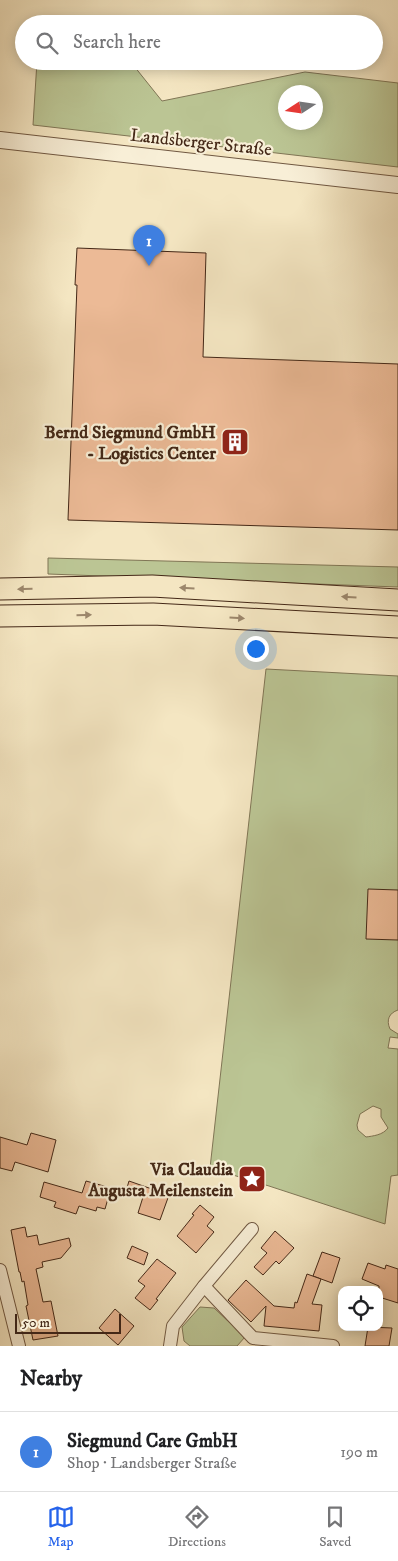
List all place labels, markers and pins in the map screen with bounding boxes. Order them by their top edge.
pin: 1 [133,225,165,266]
place label: Bernd Siegmund GmbH - Logistics Center [44,422,216,465]
building icon: Bernd Siegmund GmbH - Logistics Center [220,427,250,457]
place label: Via Claudia Augusta Meilenstein [87,1159,234,1202]
place icon: Via Claudia Augusta Meilenstein [237,1164,267,1194]

